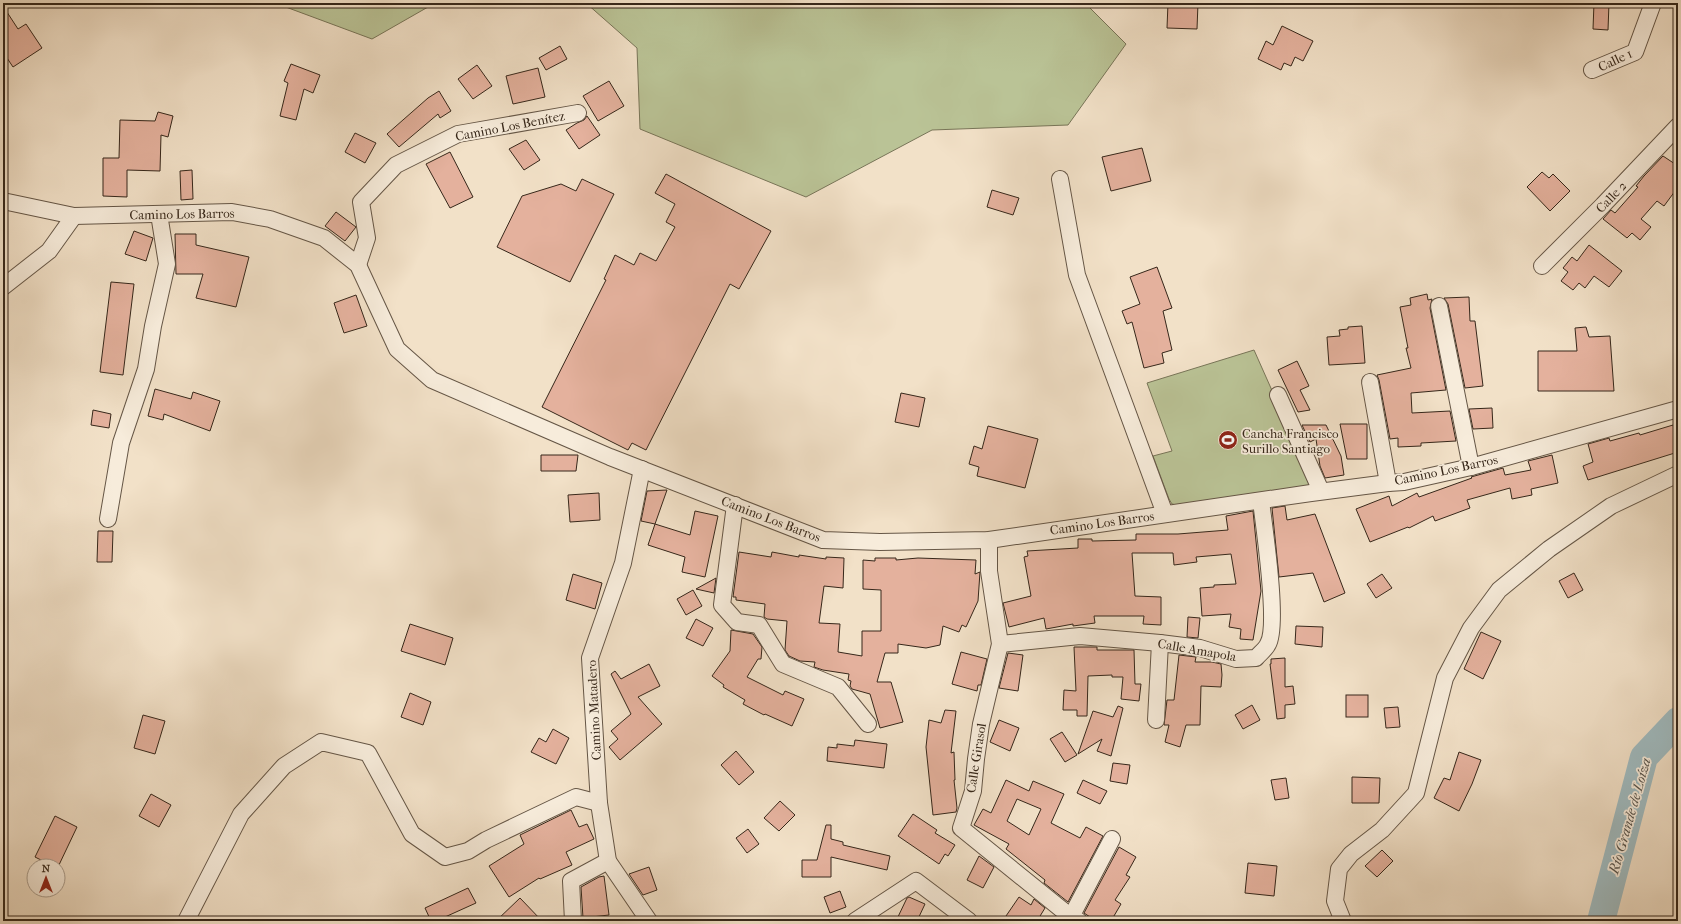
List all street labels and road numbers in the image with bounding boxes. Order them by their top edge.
street label: Calle 1 [1596,46,1634,74]
street label: Camino Los Benítez [454,108,566,144]
street label: Calle 2 [1592,178,1630,216]
street label: Camino Los Barros [129,206,235,222]
street label: Camino Los Barros [1393,452,1499,488]
street label: Camino Los Barros [719,493,823,545]
street label: Camino Los Barros [1049,508,1155,538]
street label: Calle Amapola [1157,636,1238,664]
street label: Camino Matadero [584,659,604,761]
street label: Calle Girasol [963,722,989,794]

